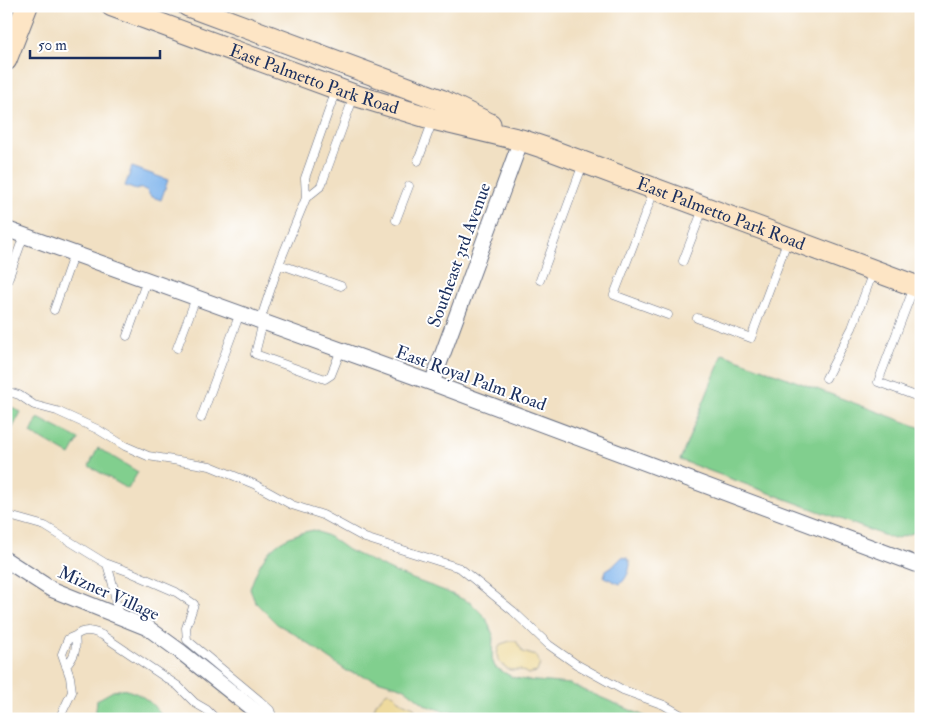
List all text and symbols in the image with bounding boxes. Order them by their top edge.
scale bar [30,28,160,60]
text: 50 m [38,36,67,55]
street label: East Palmetto Park Road [226,39,402,120]
street label: East Palmetto Park Road [633,172,808,256]
street label: Southeast 3rd Avenue [423,179,496,331]
street label: East Royal Palm Road [392,341,549,416]
street label: Mizner Village [54,561,164,626]

